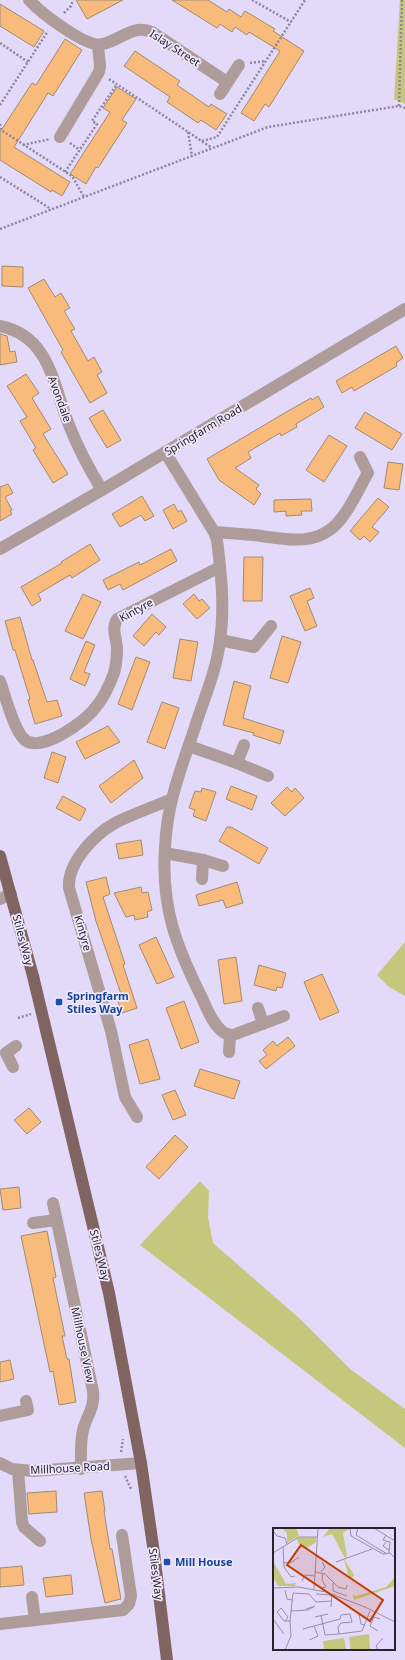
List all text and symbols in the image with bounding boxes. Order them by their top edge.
street label: Islay Street [147,26,203,69]
street label: Avondale [45,374,76,424]
street label: Springfarm Road [161,401,244,459]
street label: Kintyre [116,594,155,625]
street label: Stiles Way [10,913,38,967]
street label: Kintyre [71,913,96,953]
place label: Springfarm Stiles Way [67,988,129,1016]
marker: Springfarm Stiles Way [54,997,64,1007]
street label: Stiles Way [87,1228,114,1282]
street label: Millhouse View [68,1306,99,1385]
street label: Millhouse Road [30,1458,110,1477]
inset map [273,1528,395,1650]
street label: Stiles Way [146,1547,167,1601]
place label: Mill House [175,1554,233,1569]
marker: Mill House [162,1557,172,1567]

